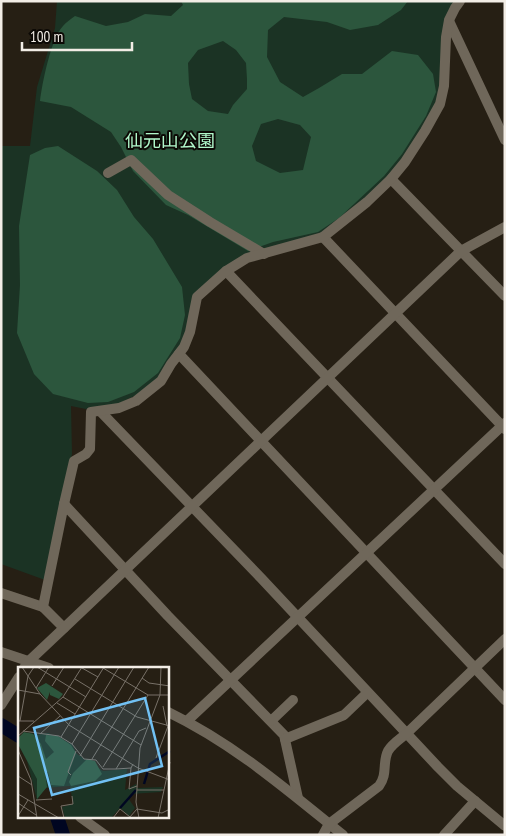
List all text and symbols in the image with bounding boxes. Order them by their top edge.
scale bar [22,20,132,52]
text: 100 m [30,27,63,46]
park label: 仙元山公園 [125,129,215,152]
inset map [18,667,169,818]

